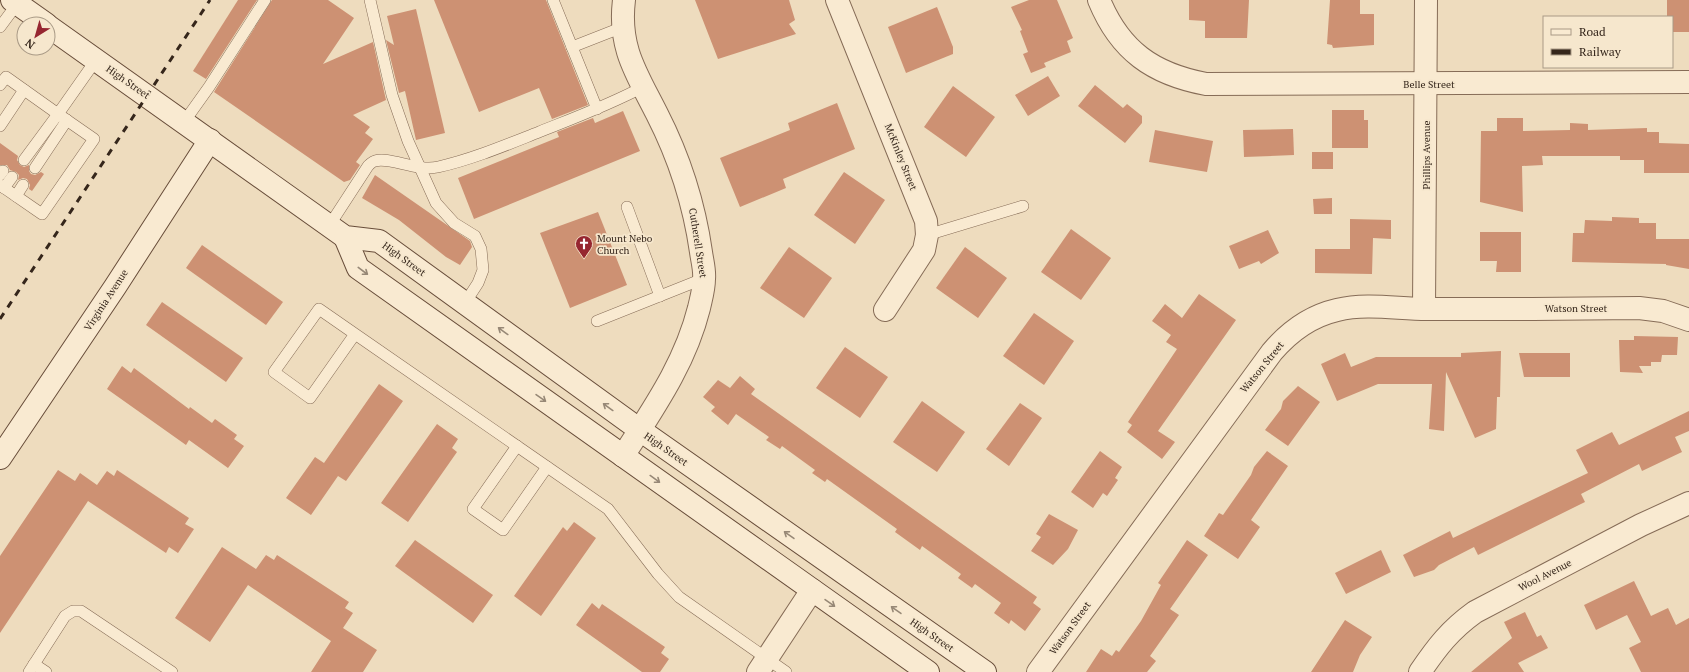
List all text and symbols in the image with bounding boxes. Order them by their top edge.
north arrow [16,16,56,56]
legend [1543,16,1673,68]
text: Road [1579,24,1606,39]
text: N [22,35,38,52]
text: Railway [1579,44,1622,59]
street label: High Street [104,62,153,102]
street label: Belle Street [1403,78,1455,91]
street label: Phillips Avenue [1420,121,1433,189]
street label: McKinley Street [882,122,920,193]
street label: Cutherell Street [686,207,710,279]
place label: Mount Nebo Church [597,232,653,257]
church icon: Mount Nebo Church [574,234,594,259]
street label: High Street [380,239,428,279]
street label: Virginia Avenue [81,267,131,333]
one-way arrow [358,267,369,275]
street label: Watson Street [1545,302,1607,315]
one-way arrow [498,327,509,335]
street label: Watson Street [1237,338,1287,395]
one-way arrow [536,394,547,402]
one-way arrow [603,403,614,411]
street label: High Street [642,429,691,469]
one-way arrow [649,475,660,483]
one-way arrow [784,531,795,539]
street label: Wool Avenue [1516,556,1574,594]
one-way arrow [824,599,835,607]
street label: Watson Street [1046,599,1094,657]
one-way arrow [891,606,902,614]
street label: High Street [908,615,957,655]

